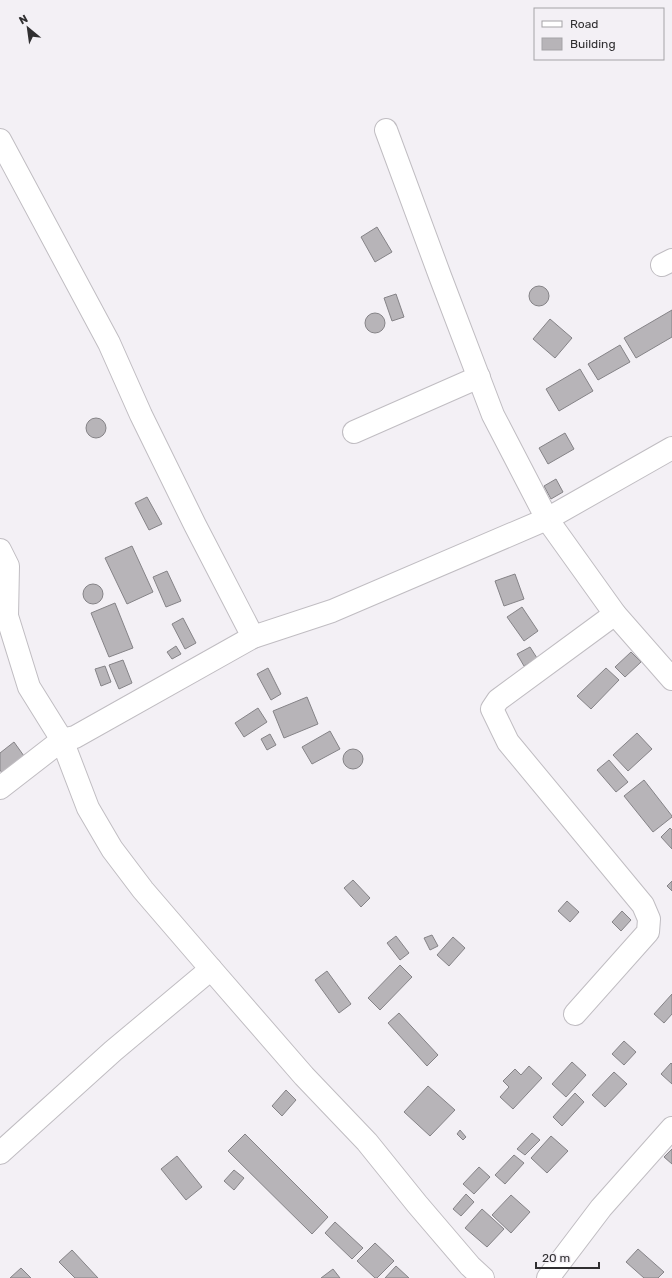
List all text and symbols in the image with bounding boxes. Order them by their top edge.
north arrow [8,8,48,48]
legend [534,8,664,60]
text: N [17,12,30,27]
text: Road [570,17,598,31]
text: Building [570,37,616,51]
scale bar [536,1244,599,1270]
text: 20 m [542,1251,570,1265]

